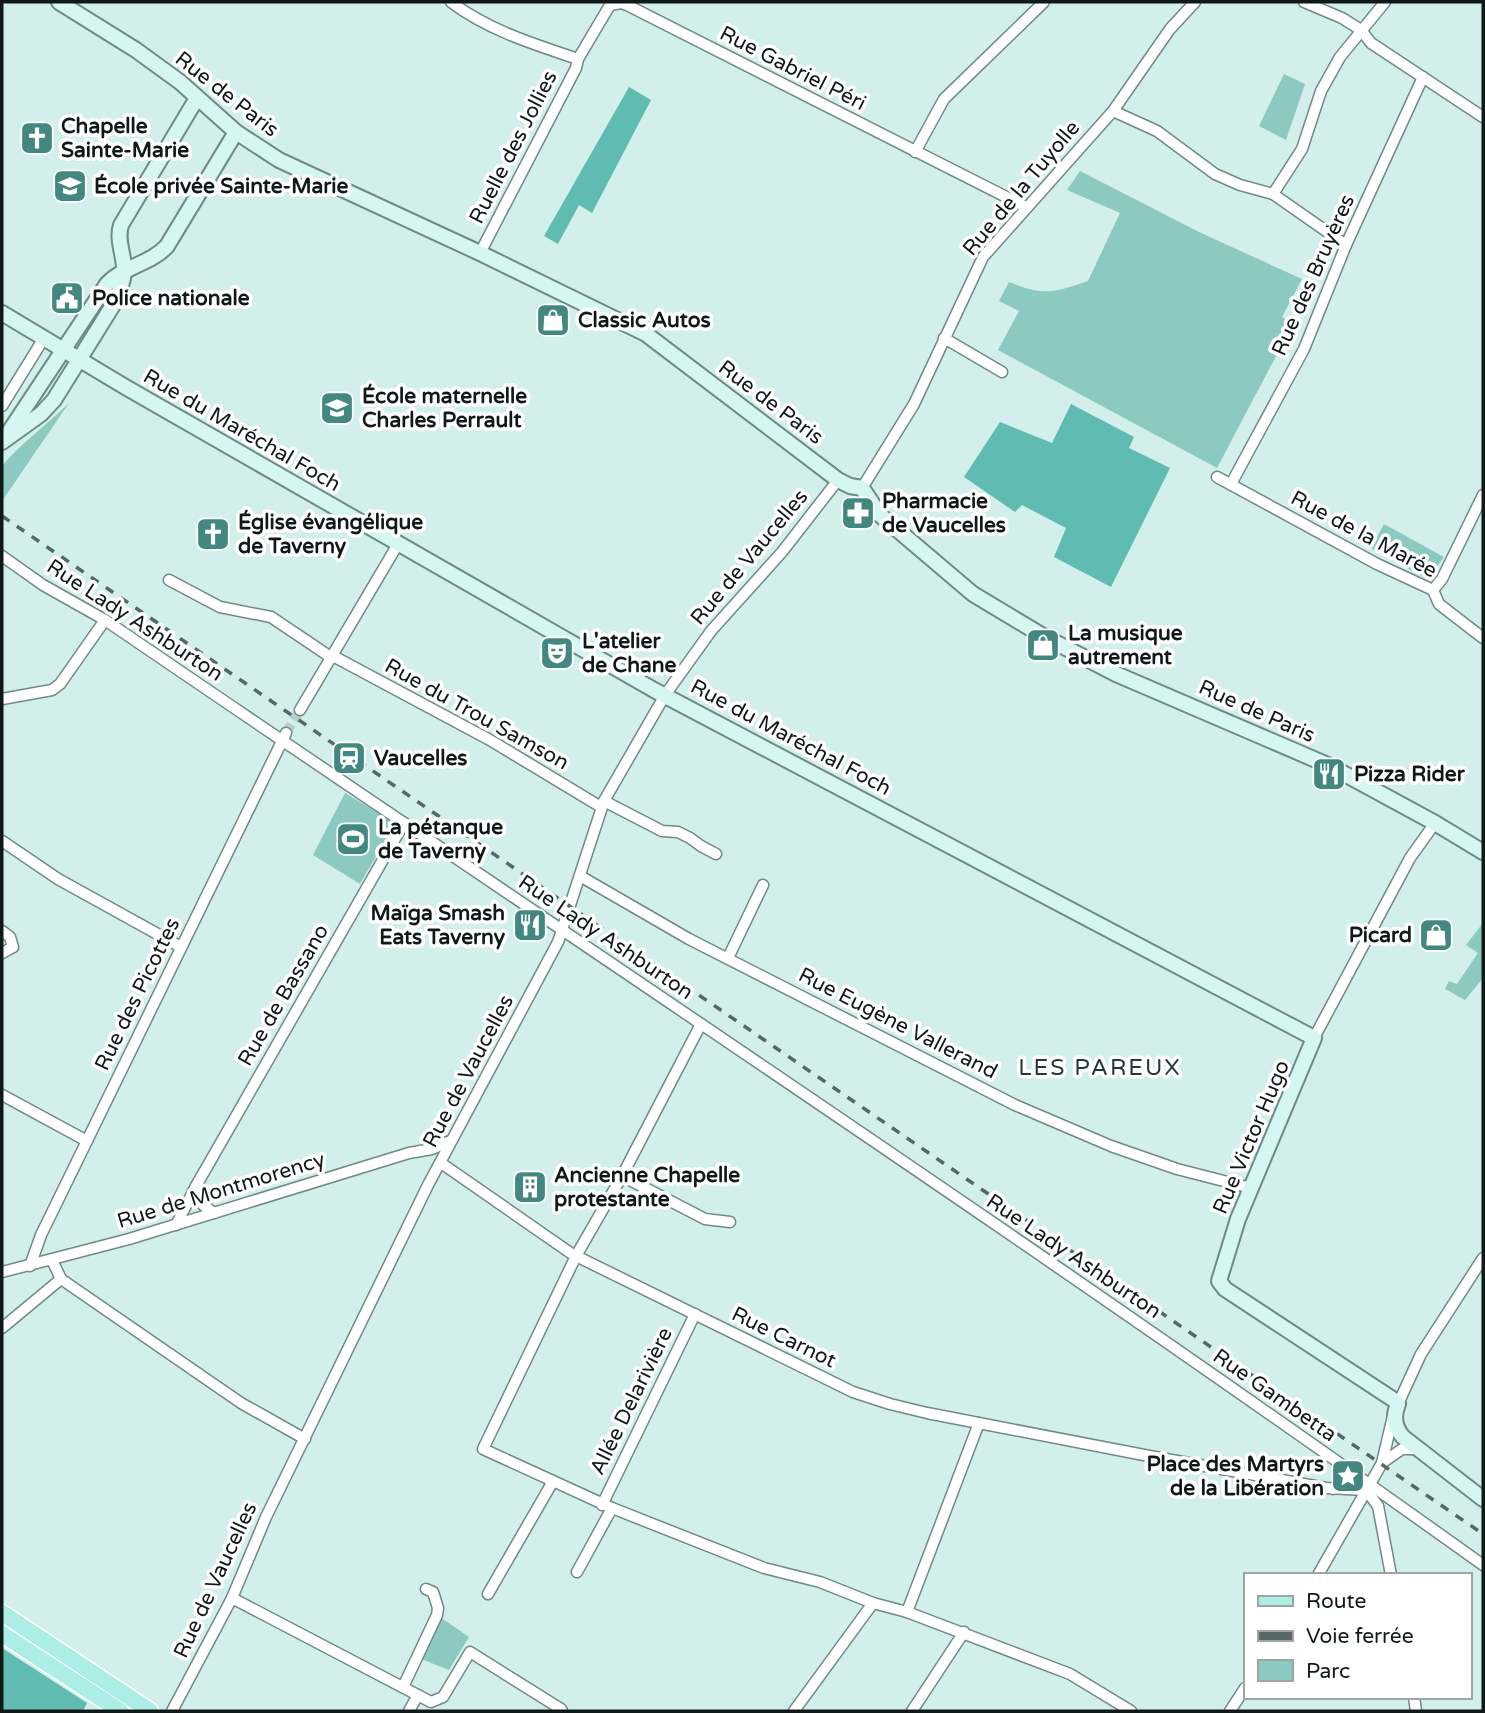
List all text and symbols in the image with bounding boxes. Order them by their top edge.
street label: Rue Gabriel Péri [715,21,870,116]
street label: Rue de Paris [170,46,283,143]
street label: Ruelle des Jollies [464,67,563,228]
place label: Chapelle Sainte-Marie [61,114,189,163]
street label: Rue de la Tuyolle [958,116,1085,261]
church icon: Chapelle Sainte-Marie [18,119,56,157]
school or university icon: École privée Sainte-Marie [51,167,89,205]
place label: École privée Sainte-Marie [94,173,348,199]
street label: Rue des Bruyères [1267,191,1360,360]
public building icon: Police nationale [48,279,86,317]
place label: Police nationale [92,286,250,311]
shop icon: Classic Autos [534,301,572,339]
place label: Classic Autos [578,308,711,333]
street label: Rue de Paris [713,355,828,450]
street label: Rue du Maréchal Foch [139,364,345,497]
place label: École maternelle Charles Perrault [362,383,527,433]
school or university icon: École maternelle Charles Perrault [318,389,356,427]
street label: Rue de Vaucelles [685,485,813,630]
street label: Rue de la Marée [1286,485,1441,584]
place label: Pharmacie de Vaucelles [882,489,1006,538]
pharmacy icon: Pharmacie de Vaucelles [839,494,877,532]
place label: Église évangélique de Taverny [238,509,423,559]
church icon: Église évangélique de Taverny [194,515,232,553]
street label: Rue Lady Ashburton [42,554,228,687]
place label: La musique autrement [1068,621,1183,670]
shop icon: La musique autrement [1024,626,1062,664]
place label: L'atelier de Chane [582,629,677,678]
theatre icon: L'atelier de Chane [538,634,576,672]
street label: Rue du Trou Samson [380,653,573,775]
street label: Rue du Maréchal Foch [686,674,895,801]
street label: Rue de Paris [1195,675,1319,748]
station icon: Vaucelles [330,739,368,777]
place label: Vaucelles [374,746,467,771]
restaurant icon: Pizza Rider [1310,755,1348,793]
place label: Pizza Rider [1354,762,1466,787]
place label: La pétanque de Taverny [378,815,503,864]
sports icon: La pétanque de Taverny [334,820,372,858]
street label: Rue Lady Ashburton [514,870,698,1005]
place label: Maïga Smash Eats Taverny [370,901,506,950]
restaurant icon: Maïga Smash Eats Taverny [511,906,549,944]
street label: Rue des Picottes [90,914,185,1075]
shop icon: Picard [1417,916,1455,954]
street label: Rue de Bassano [233,920,334,1071]
place label: Picard [1349,923,1412,948]
street label: Rue Eugène Vallerand [794,962,1001,1084]
street label: Rue de Vaucelles [418,991,519,1152]
district label: LES PAREUX [1018,1054,1182,1082]
street label: Rue Victor Hugo [1208,1057,1295,1218]
street label: Rue de Montmorency [114,1147,328,1234]
place label: Ancienne Chapelle protestante [554,1163,740,1212]
building icon: Ancienne Chapelle protestante [511,1168,549,1206]
street label: Rue Lady Ashburton [982,1189,1166,1324]
street label: Rue Carnot [728,1301,840,1373]
street label: Allée Delarivière [585,1323,678,1479]
street label: Rue Gambetta [1208,1344,1341,1447]
place label: Place des Martyrs de la Libération [1146,1452,1324,1501]
place icon: Place des Martyrs de la Libération [1329,1457,1367,1495]
street label: Rue de Vaucelles [168,1498,262,1662]
legend [1244,1573,1471,1699]
text: Route [1306,1589,1366,1614]
text: Voie ferrée [1306,1624,1414,1649]
text: Parc [1306,1659,1350,1684]

